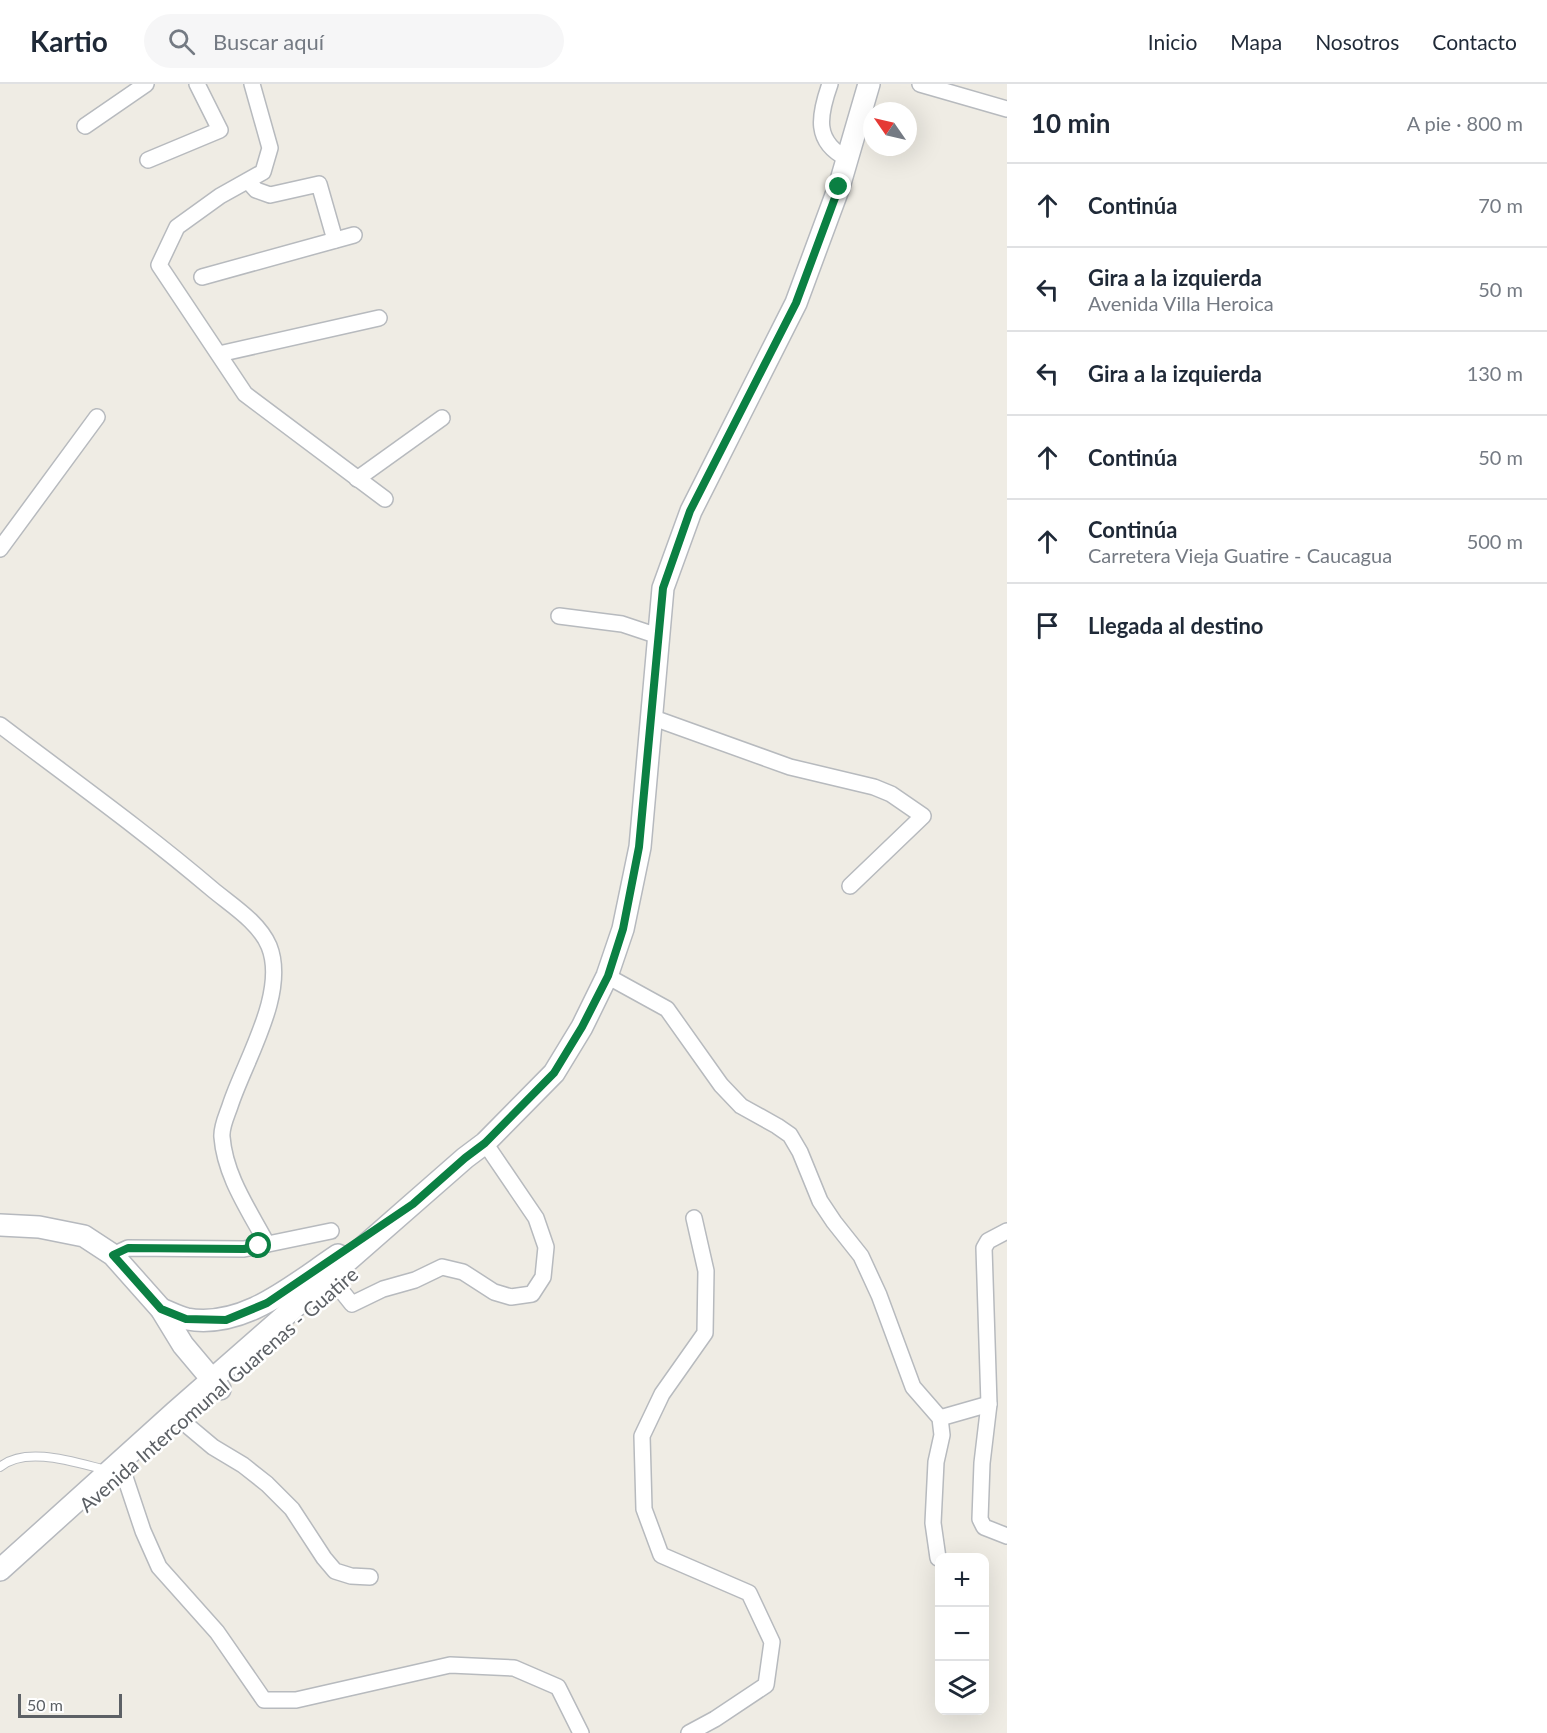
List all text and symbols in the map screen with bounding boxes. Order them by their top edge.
search box [144,14,564,68]
text: Kartio [30,24,108,58]
icon: search [165,25,198,58]
text: Buscar aquí [213,28,324,55]
text: Inicio [1148,29,1197,54]
text: Mapa [1230,29,1282,54]
text: Nosotros [1315,29,1399,54]
text: Contacto [1432,29,1517,54]
north arrow [863,102,917,156]
text: 10 min [1031,107,1111,139]
text: A pie · 800 m [1407,111,1523,135]
route end [825,173,851,199]
icon: ahead [1031,189,1064,222]
text: Continúa [1088,192,1177,219]
text: 70 m [1478,193,1523,217]
text: Gira a la izquierda [1088,264,1262,291]
icon: left [1031,273,1064,306]
text: 50 m [1478,277,1523,301]
text: Avenida Villa Heroica [1088,291,1274,315]
icon: left [1031,357,1064,390]
text: Gira a la izquierda [1088,360,1262,387]
text: 130 m [1467,361,1523,385]
icon: ahead [1031,441,1064,474]
text: Continúa [1088,444,1177,471]
text: 50 m [1478,445,1523,469]
text: Continúa [1088,516,1177,543]
icon: ahead [1031,525,1064,558]
text: 500 m [1467,529,1523,553]
text: Carretera Vieja Guatire - Caucagua [1088,543,1392,567]
icon: arrive [1031,609,1064,642]
text: Llegada al destino [1088,612,1264,639]
route start [245,1232,271,1258]
street label: Avenida Intercomunal Guarenas - Guatire [74,1261,362,1517]
map controls [935,1553,989,1715]
button: + [935,1553,989,1607]
button: − [935,1607,989,1661]
button: layers [935,1661,989,1715]
scale bar [18,1691,122,1718]
text: 50 m [27,1695,63,1714]

